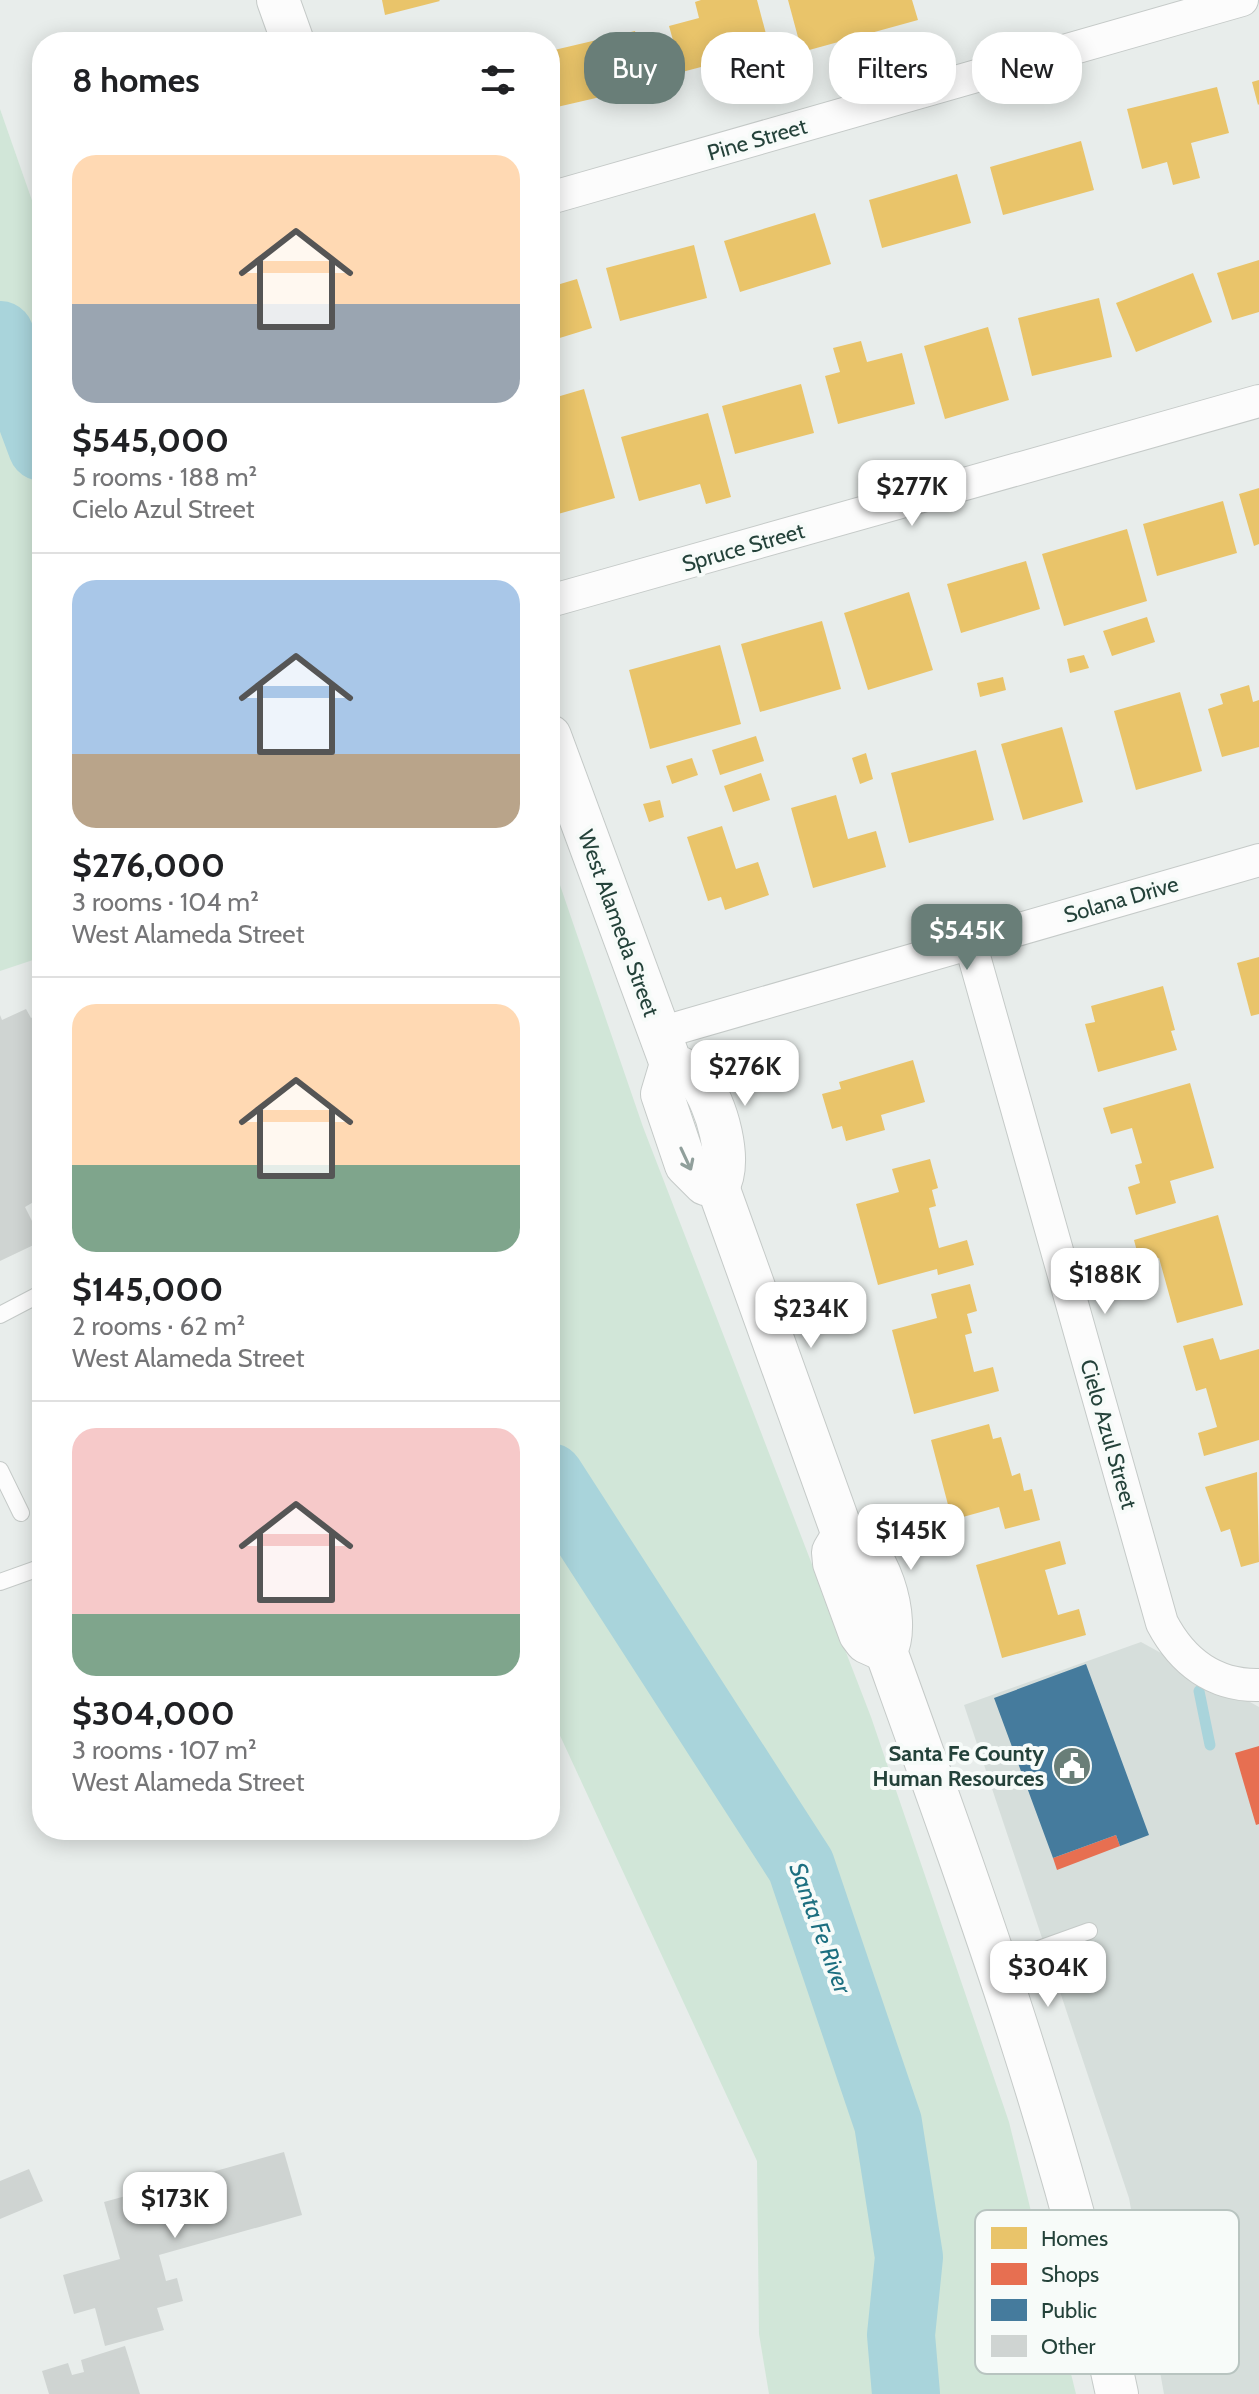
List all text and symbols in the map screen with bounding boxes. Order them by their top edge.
chip: Buy [584,32,685,104]
chip: Rent [701,32,813,104]
chip: Filters [829,32,956,104]
chip: New [972,32,1082,104]
icon: filters [476,58,520,102]
text: 8 homes [72,59,200,101]
street label: Pine Street [704,112,811,167]
icon: home [224,207,368,351]
text: $545,000 [72,419,229,461]
pin: $277K [856,460,968,528]
text: 5 rooms · 188 m² [72,461,257,493]
text: $277K [876,470,948,502]
text: Cielo Azul Street [72,493,255,525]
street label: Spruce Street [679,517,808,578]
icon: home [224,632,368,776]
street label: West Alameda Street [572,826,665,1021]
text: $276,000 [72,844,225,886]
street label: Solana Drive [1061,870,1182,929]
text: 3 rooms · 104 m² [72,886,259,918]
pin: $545K [911,904,1023,972]
text: $545K [929,914,1005,946]
text: West Alameda Street [72,918,304,950]
pin: $276K [689,1040,801,1108]
text: $276K [709,1050,781,1082]
icon: home [224,1056,368,1200]
one-way arrow [679,1146,694,1171]
pin: $188K [1049,1248,1161,1316]
text: $188K [1069,1258,1141,1290]
text: $145,000 [72,1268,223,1310]
pin: $234K [755,1282,867,1350]
text: $234K [773,1292,849,1324]
text: 2 rooms · 62 m² [72,1310,245,1342]
text: West Alameda Street [72,1342,304,1374]
street label: Cielo Azul Street [1074,1356,1143,1513]
icon: home [224,1480,368,1624]
pin: $145K [855,1504,967,1572]
text: $145K [875,1514,947,1546]
text: $304,000 [72,1692,235,1734]
text: 3 rooms · 107 m² [72,1734,257,1766]
place label: Santa Fe County Human Resources [873,1740,1044,1792]
public building icon: Santa Fe County Human Resources [1051,1745,1093,1787]
text: West Alameda Street [72,1766,304,1798]
water label: Santa Fe River [783,1858,858,1999]
pin: $304K [992,1941,1104,2009]
text: $304K [1008,1951,1088,1983]
pin: $173K [119,2172,231,2240]
text: $173K [141,2182,209,2214]
legend [975,2210,1239,2374]
text: Homes [1041,2225,1108,2252]
text: Shops [1041,2261,1099,2288]
text: Public [1041,2297,1097,2324]
text: Other [1041,2333,1096,2360]

